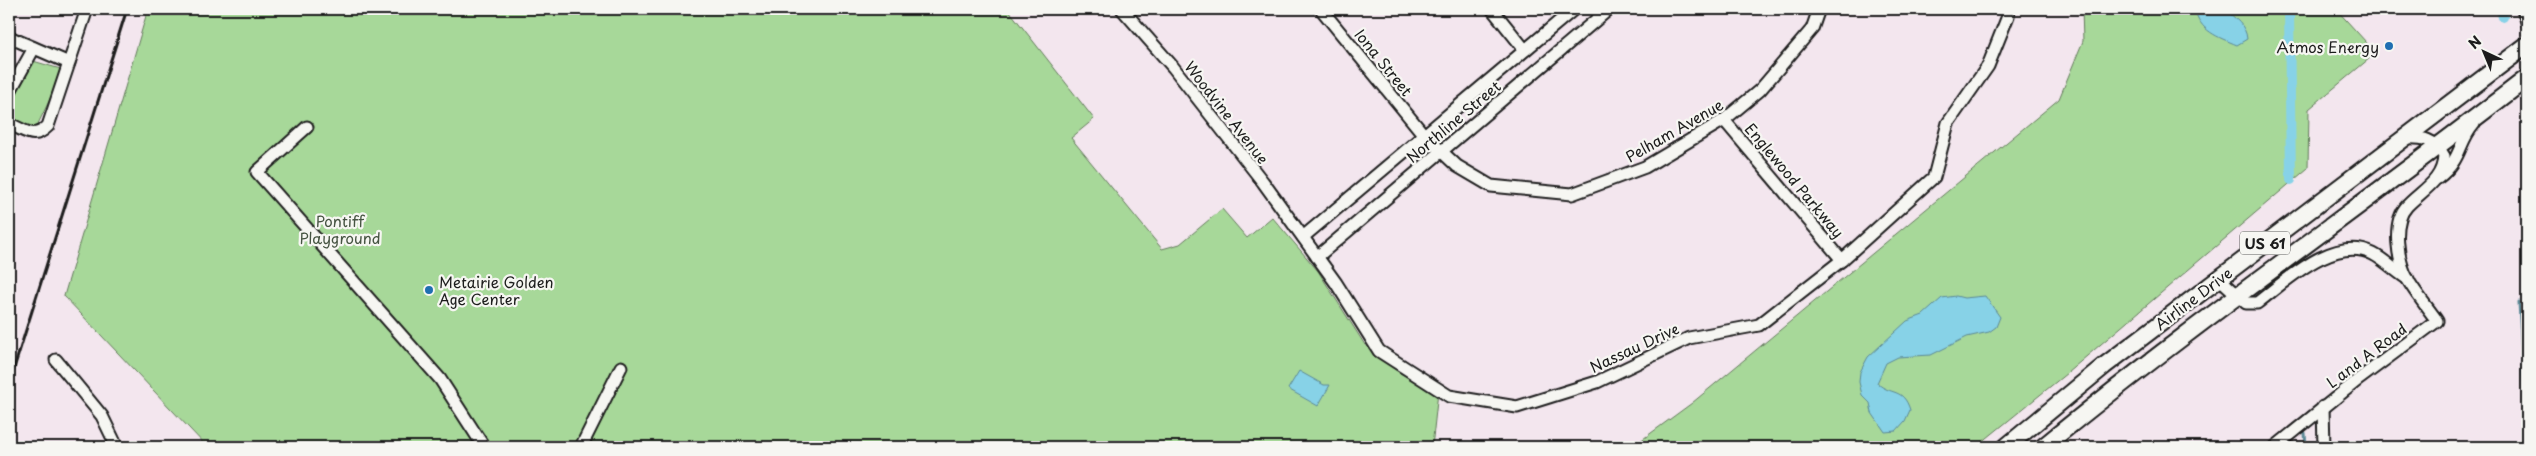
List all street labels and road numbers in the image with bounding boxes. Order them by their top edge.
street label: Iona Street [1350,23,1418,101]
street label: Woodvine Avenue [1179,56,1275,168]
street label: Northline Street [1401,74,1505,168]
street label: Pelham Avenue [1621,93,1727,167]
street label: Englewood Parkway [1740,118,1850,242]
road number: US 61 [2240,232,2290,254]
street label: Airline Drive [2149,261,2237,335]
street label: Nassau Drive [1586,316,1682,378]
street label: L and A Road [2321,317,2411,393]

